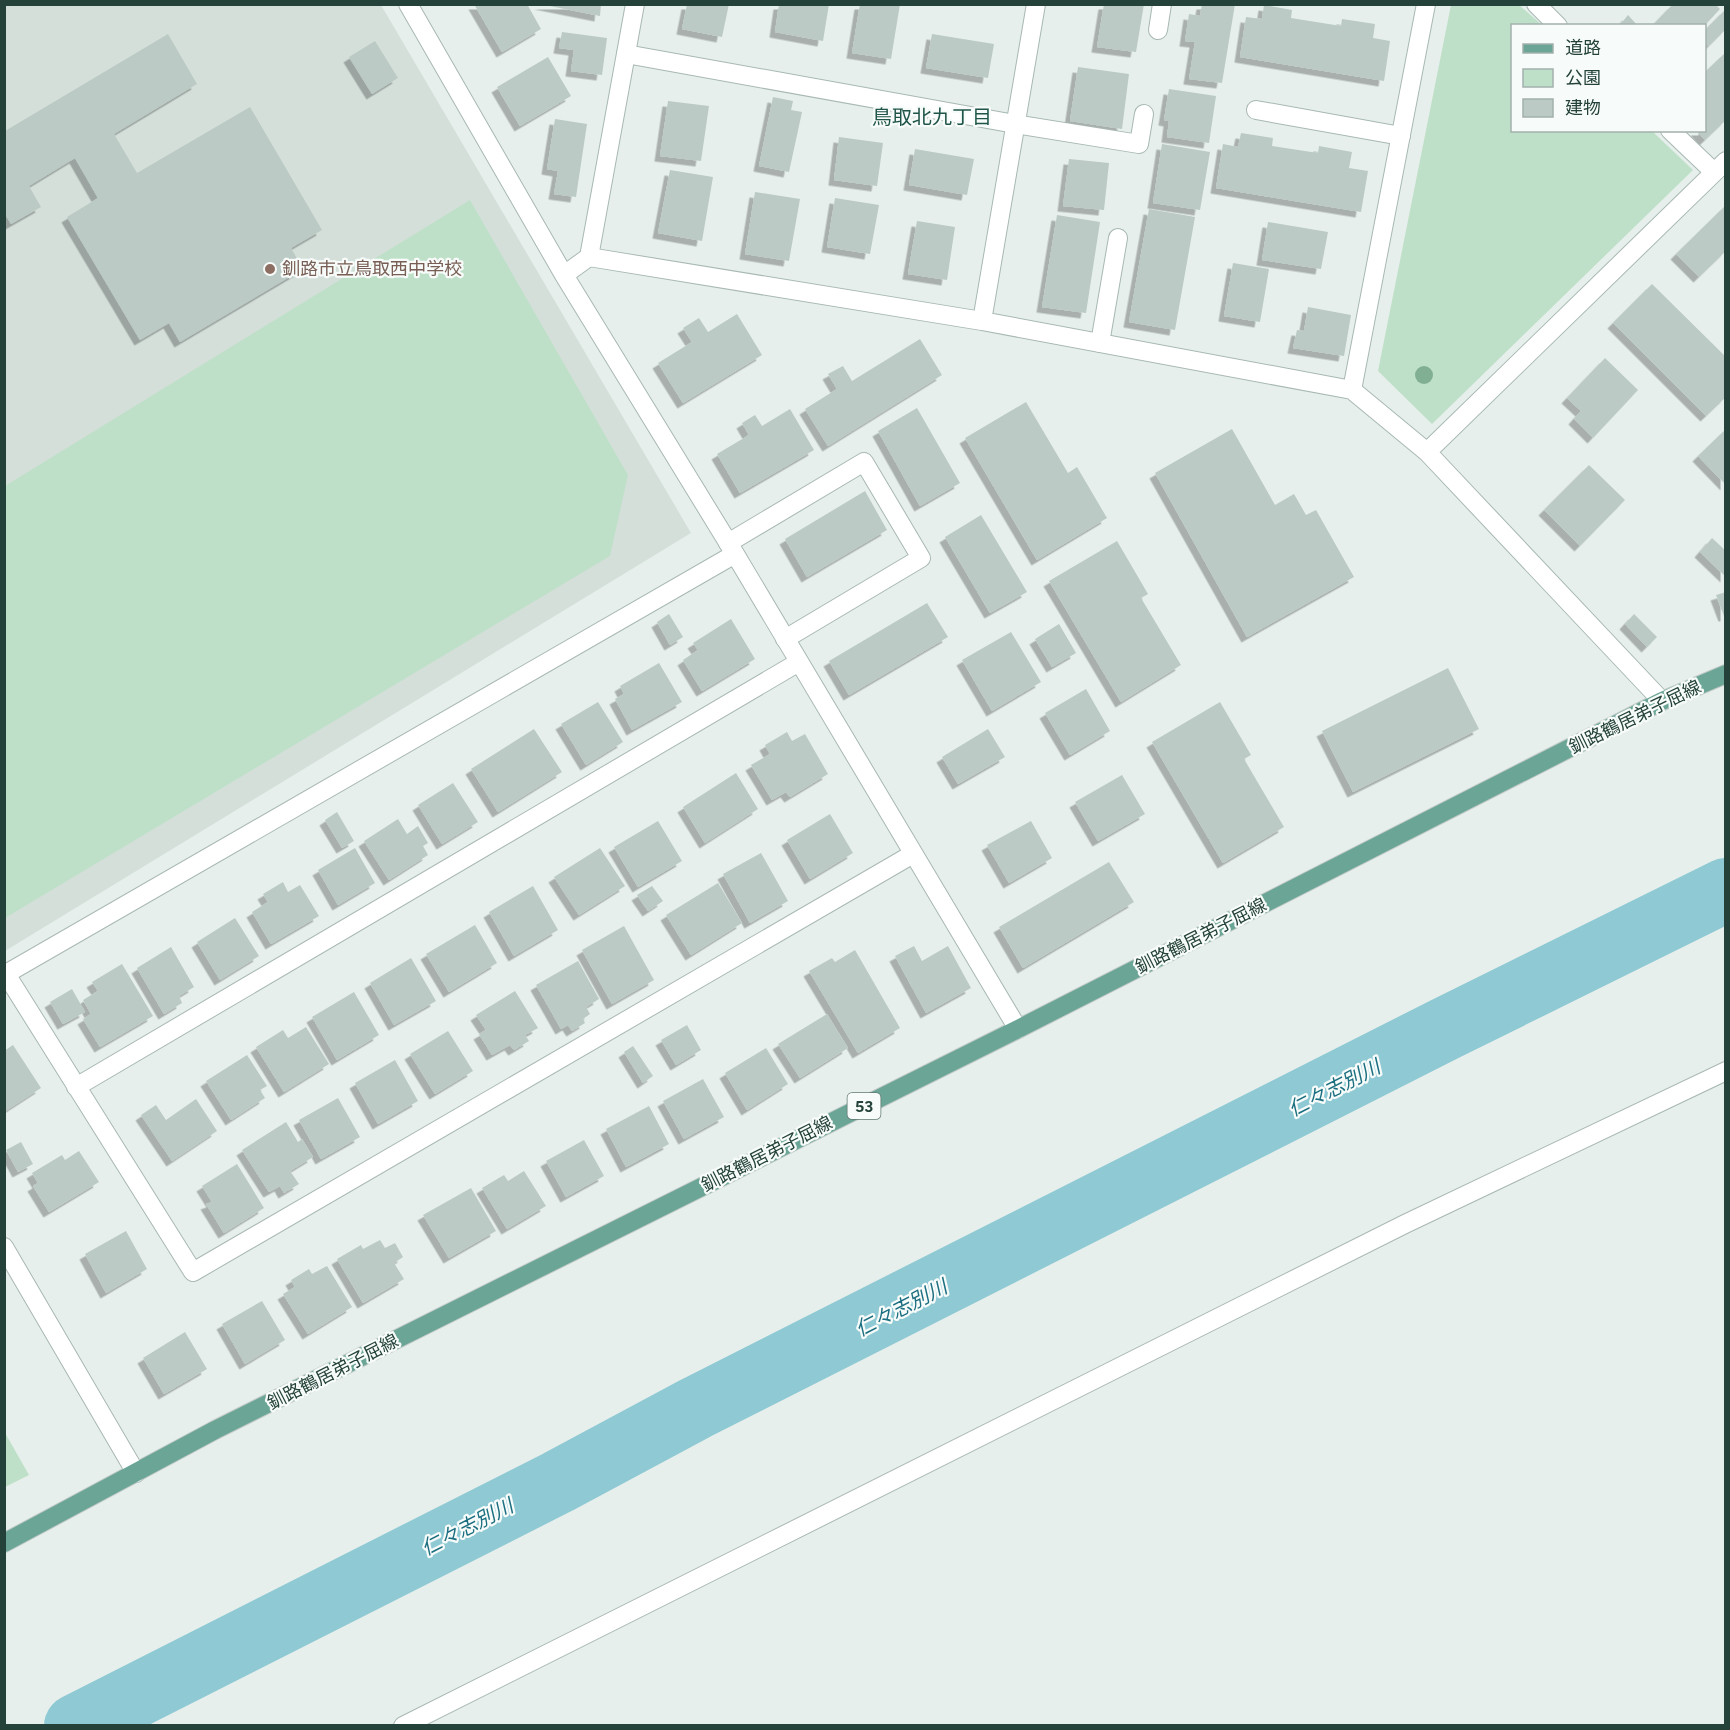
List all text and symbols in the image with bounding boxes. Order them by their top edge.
legend [1511,24,1706,132]
text: 道路 [1565,37,1601,59]
text: 公園 [1565,67,1601,89]
text: 建物 [1565,97,1601,119]
district label: 鳥取北九丁目 [872,105,992,129]
place label: 釧路市立鳥取西中学校 [282,258,462,280]
marker: 釧路市立鳥取西中学校 [263,262,277,276]
street label: 釧路鶴居弟子屈線 [1565,676,1705,758]
street label: 釧路鶴居弟子屈線 [1132,894,1270,978]
water label: 仁々志別川 [1284,1054,1386,1121]
road number: 53 [848,1093,880,1119]
street label: 釧路鶴居弟子屈線 [698,1112,836,1196]
water label: 仁々志別川 [851,1274,953,1341]
street label: 釧路鶴居弟子屈線 [264,1330,402,1414]
water label: 仁々志別川 [417,1493,519,1560]

